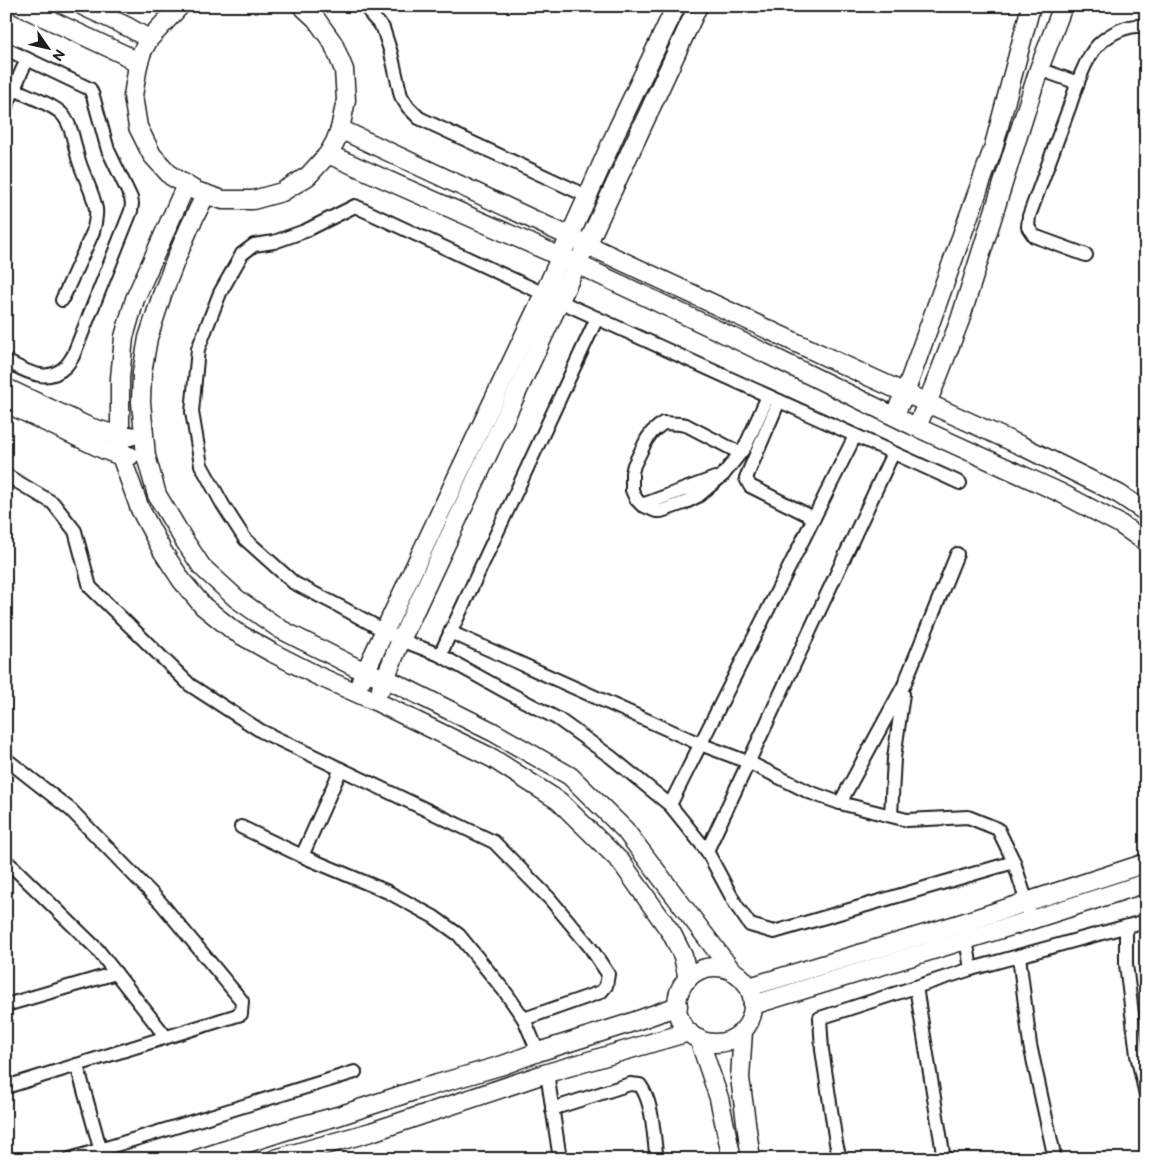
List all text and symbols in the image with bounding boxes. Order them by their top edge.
north arrow [22,22,72,72]
text: N [48,46,68,64]

